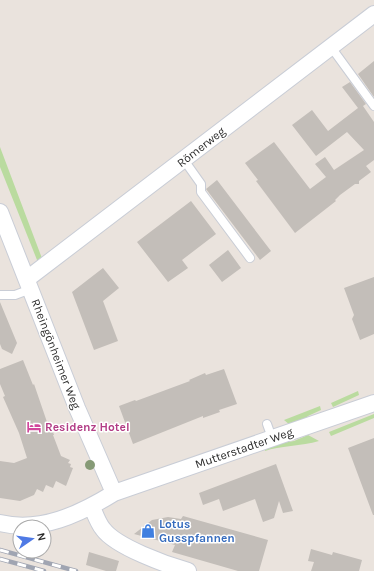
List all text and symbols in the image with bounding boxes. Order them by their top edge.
street label: Römerweg [174,124,228,170]
street label: Rheingönheimer Weg [29,297,84,411]
hotel icon: Residenz Hotel [26,419,42,435]
place label: Residenz Hotel [45,420,130,434]
street label: Mutterstadter Weg [193,425,295,471]
place label: Lotus Gusspfannen [159,517,235,545]
north arrow [12,519,52,559]
shop icon: Lotus Gusspfannen [140,523,156,539]
text: N [34,532,48,542]

